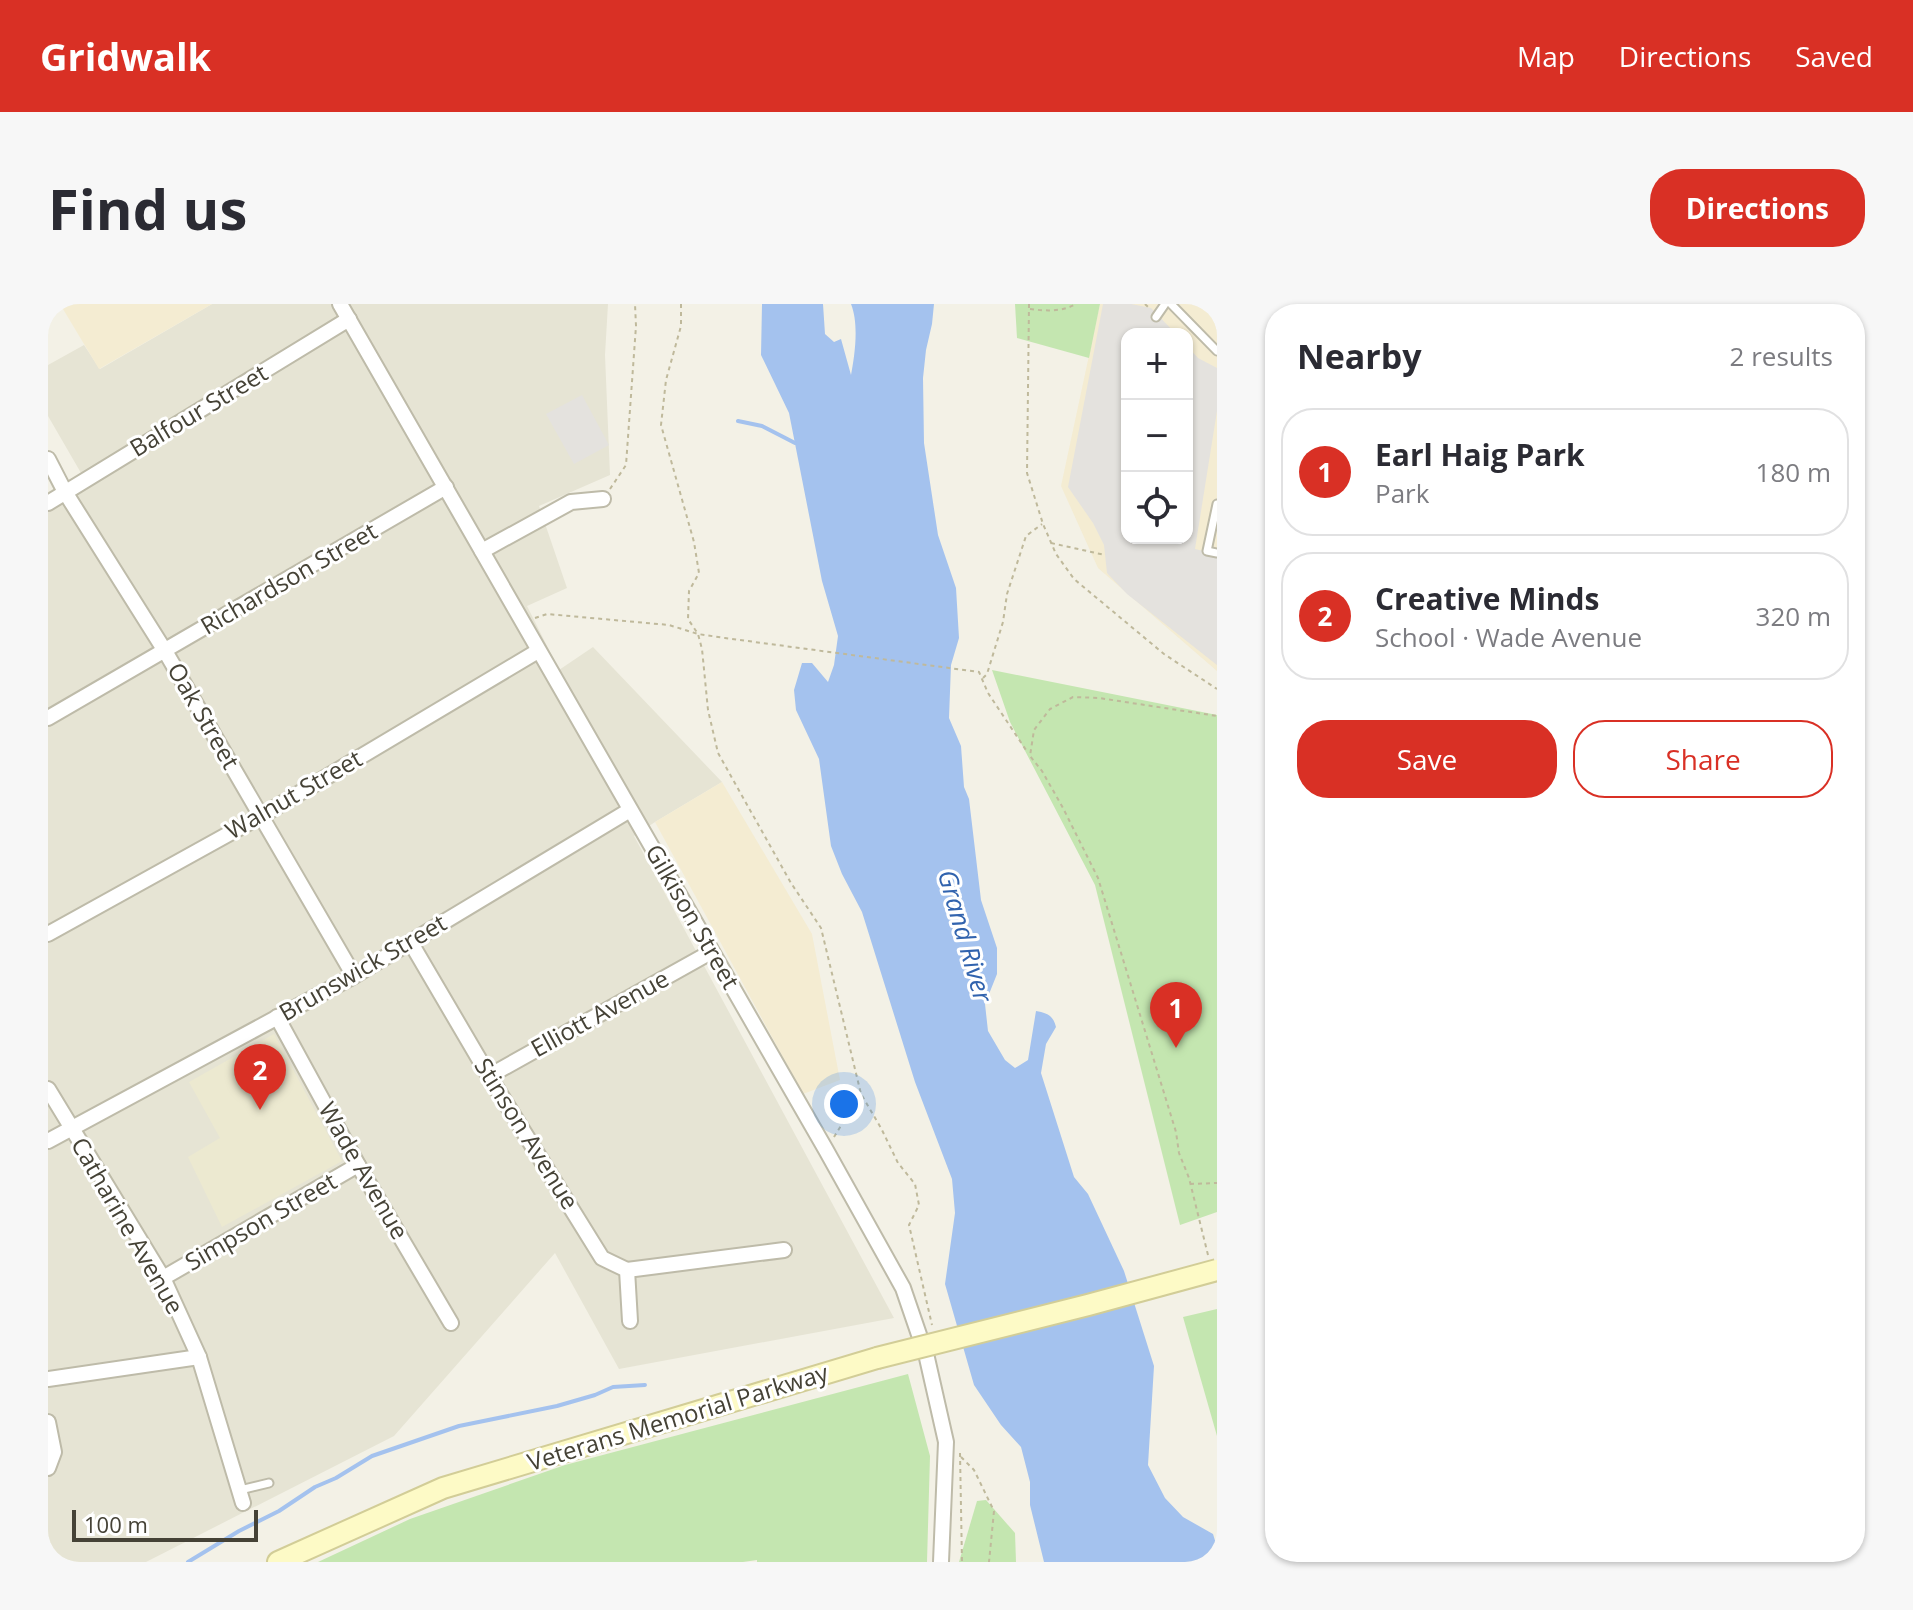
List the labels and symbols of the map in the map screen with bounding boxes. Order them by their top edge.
street label: Balfour Street [123,356,273,464]
street label: Richardson Street [194,514,383,642]
street label: Oak Street [161,656,248,775]
street label: Walnut Street [219,741,368,846]
street label: Gilkison Street [638,838,748,995]
water label: Grand River [930,865,1002,1008]
street label: Brunswick Street [272,905,452,1028]
street label: Elliott Avenue [524,961,674,1064]
pin: 1 [1150,982,1202,1048]
pin: 2 [234,1044,286,1110]
street label: Stinson Avenue [467,1051,587,1215]
your location [824,1084,864,1124]
street label: Wade Avenue [312,1096,417,1245]
street label: Catharine Avenue [64,1131,192,1320]
street label: Simpson Street [178,1164,342,1277]
street label: Veterans Memorial Parkway [523,1355,833,1478]
scale bar [72,1506,258,1542]

